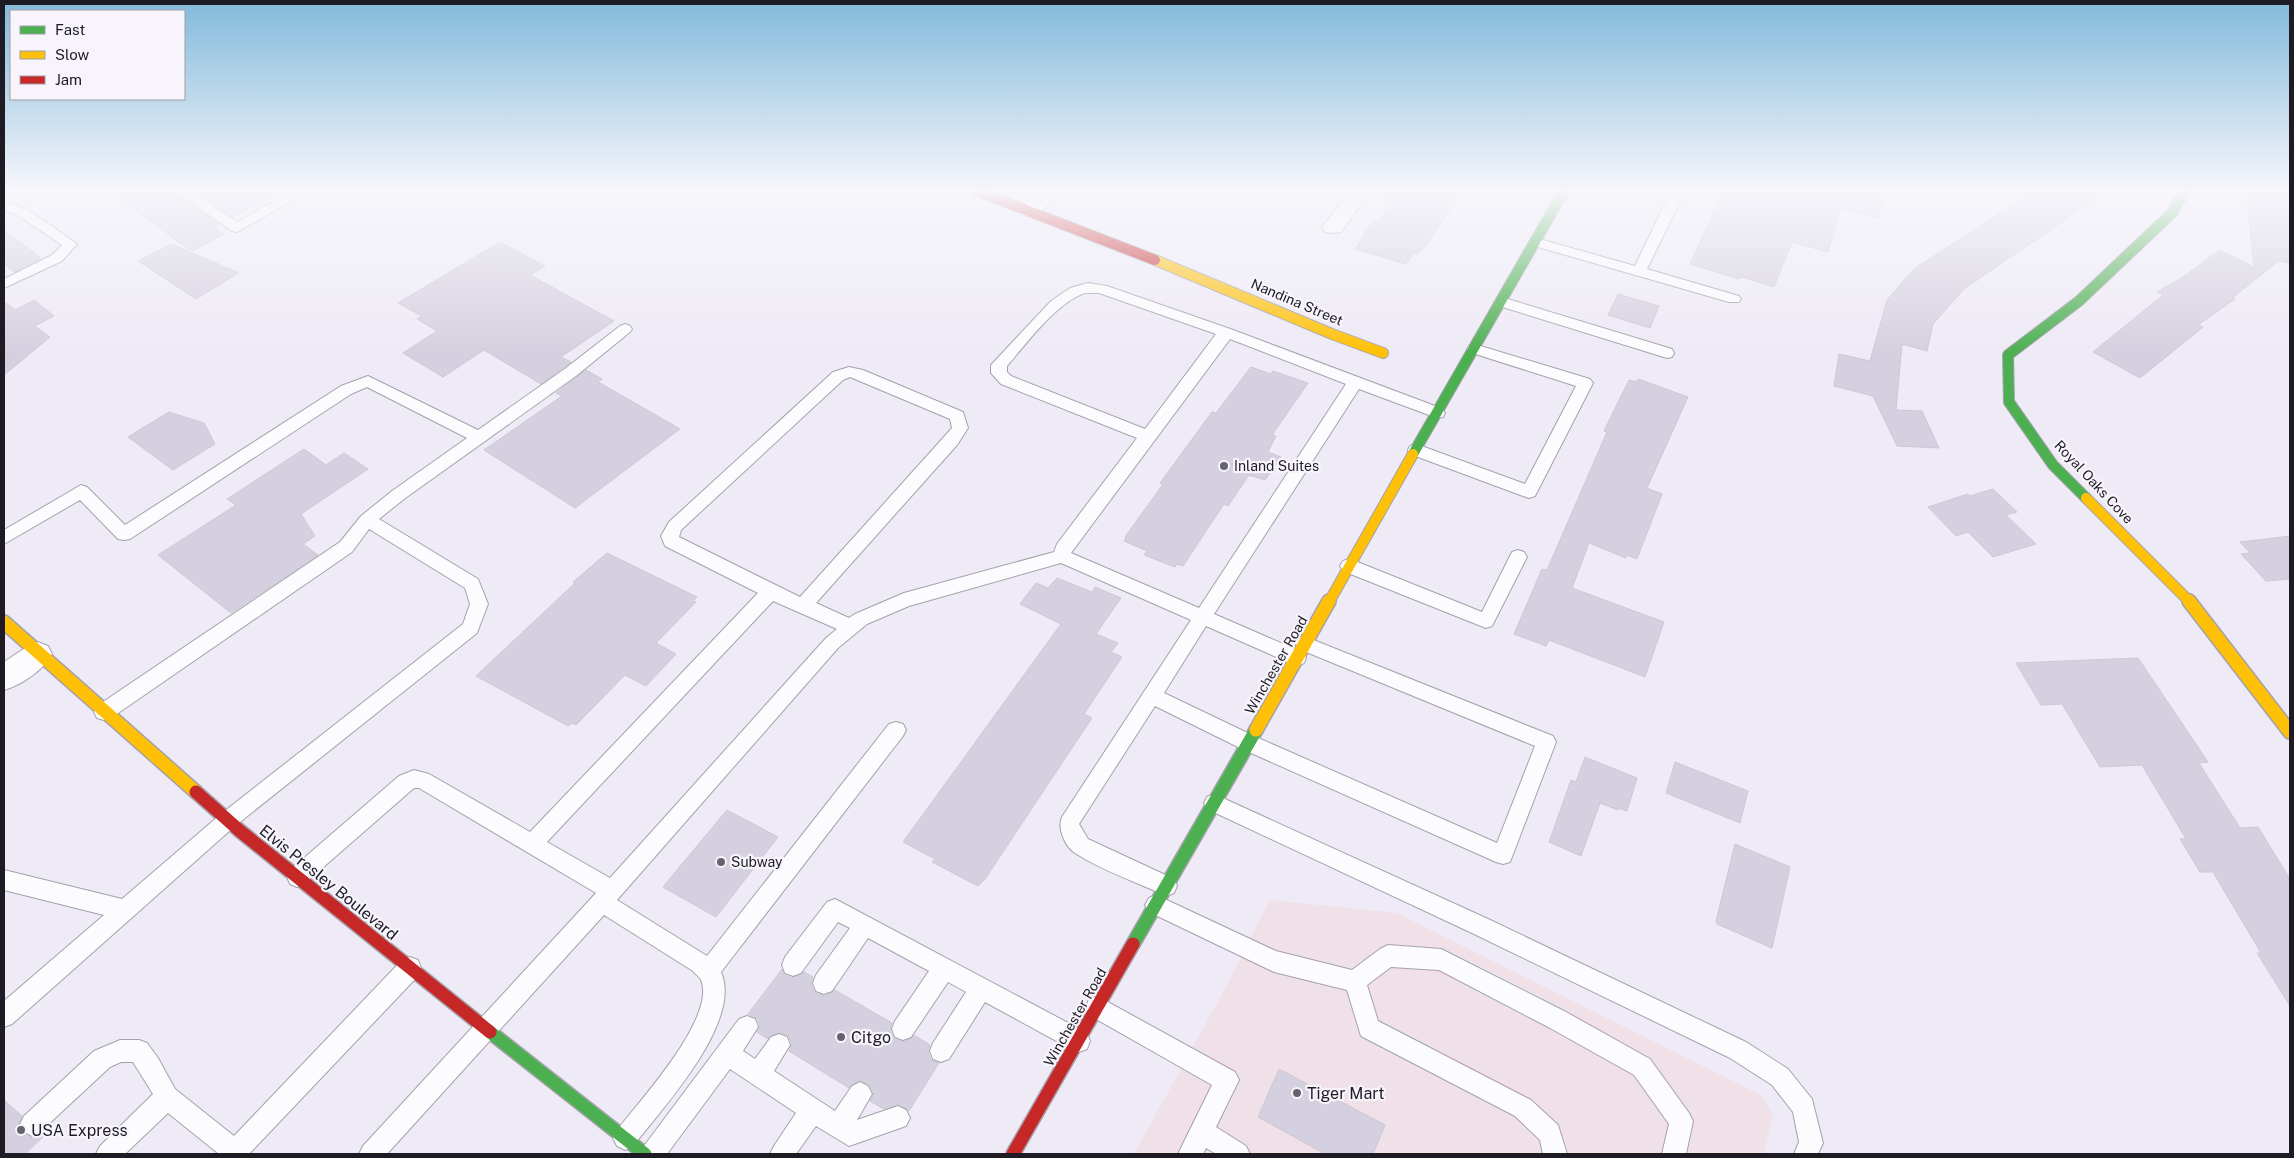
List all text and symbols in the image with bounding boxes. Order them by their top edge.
legend [10,10,185,100]
text: Fast [55,21,85,38]
text: Slow [55,46,90,63]
text: Jam [55,71,82,88]
street label: Nandina Street [1249,275,1345,329]
street label: Royal Oaks Cove [2051,437,2137,527]
place label: Inland Suites [1234,458,1319,474]
marker: Inland Suites [1218,460,1230,472]
street label: Winchester Road [1241,613,1311,717]
street label: Elvis Presley Boulevard [256,821,402,944]
place label: Subway [731,854,783,870]
marker: Subway [715,856,727,868]
street label: Winchester Road [1040,965,1110,1069]
place label: Citgo [851,1028,891,1047]
marker: Citgo [835,1031,847,1043]
place label: Tiger Mart [1307,1084,1385,1103]
marker: Tiger Mart [1291,1087,1303,1099]
place label: USA Express [31,1121,128,1140]
marker: USA Express [15,1124,27,1136]

